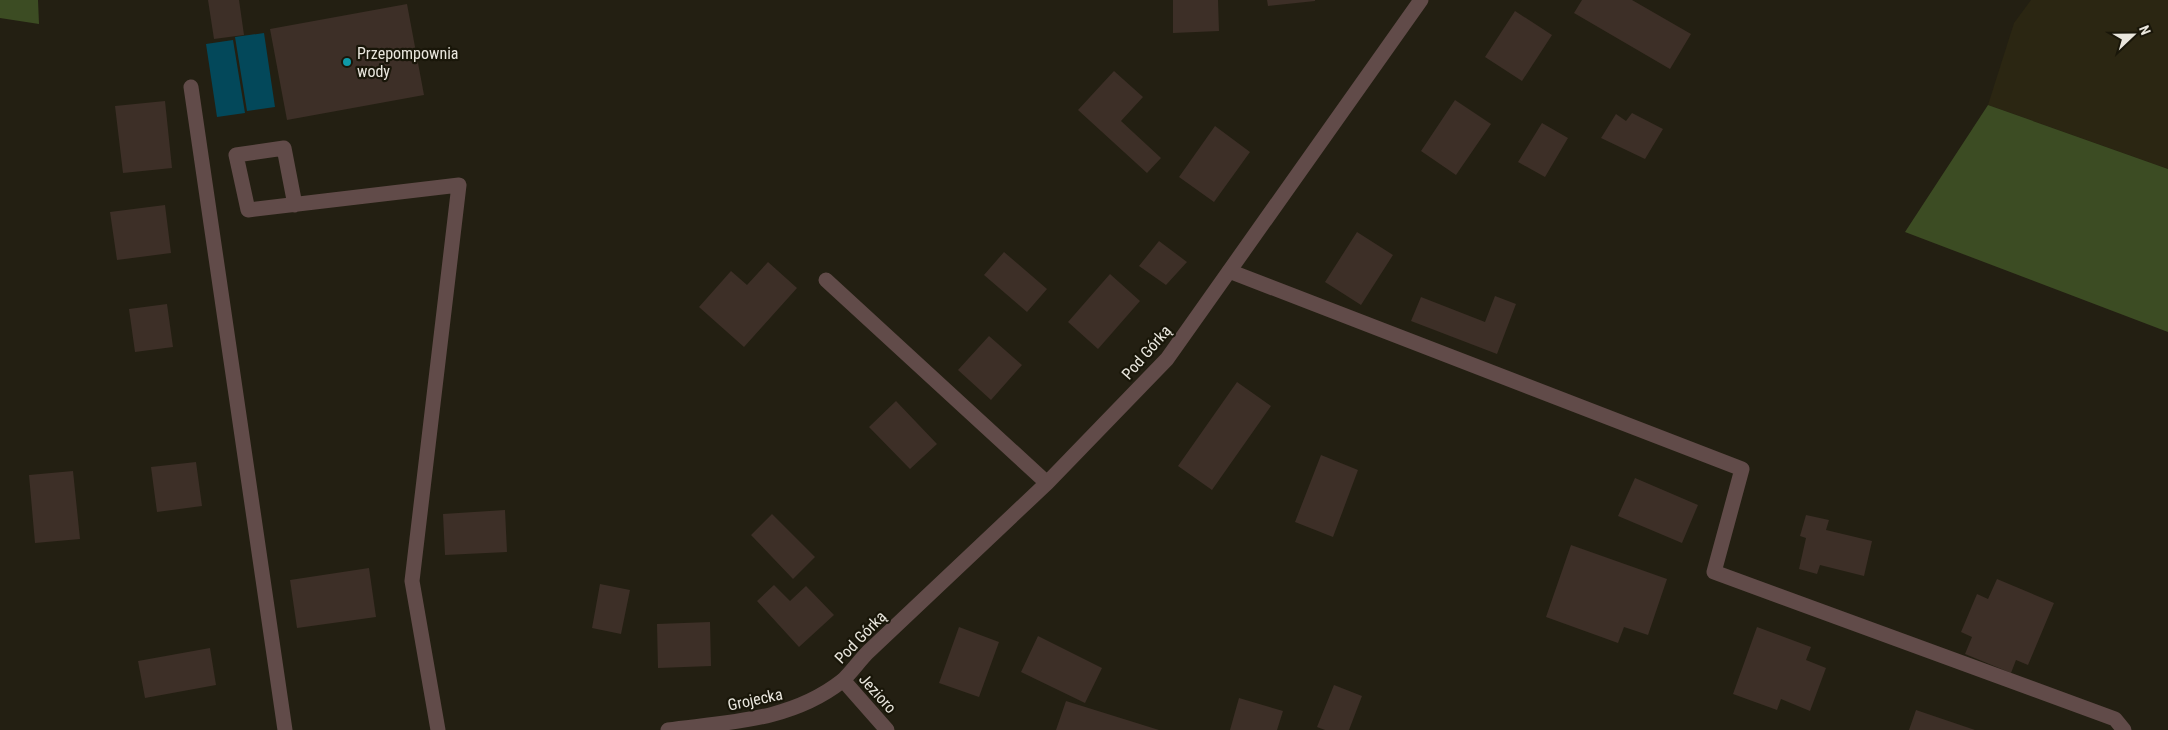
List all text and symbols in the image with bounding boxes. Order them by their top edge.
north arrow [2108,10,2158,60]
text: N [2136,23,2154,37]
place label: Przepompownia wody [357,44,459,81]
marker: Przepompownia wody [341,56,353,68]
street label: Pod Górką [1118,321,1175,383]
street label: Pod Górką [831,607,890,668]
street label: Jezioro [855,670,900,717]
street label: Grojecka [726,684,784,715]

